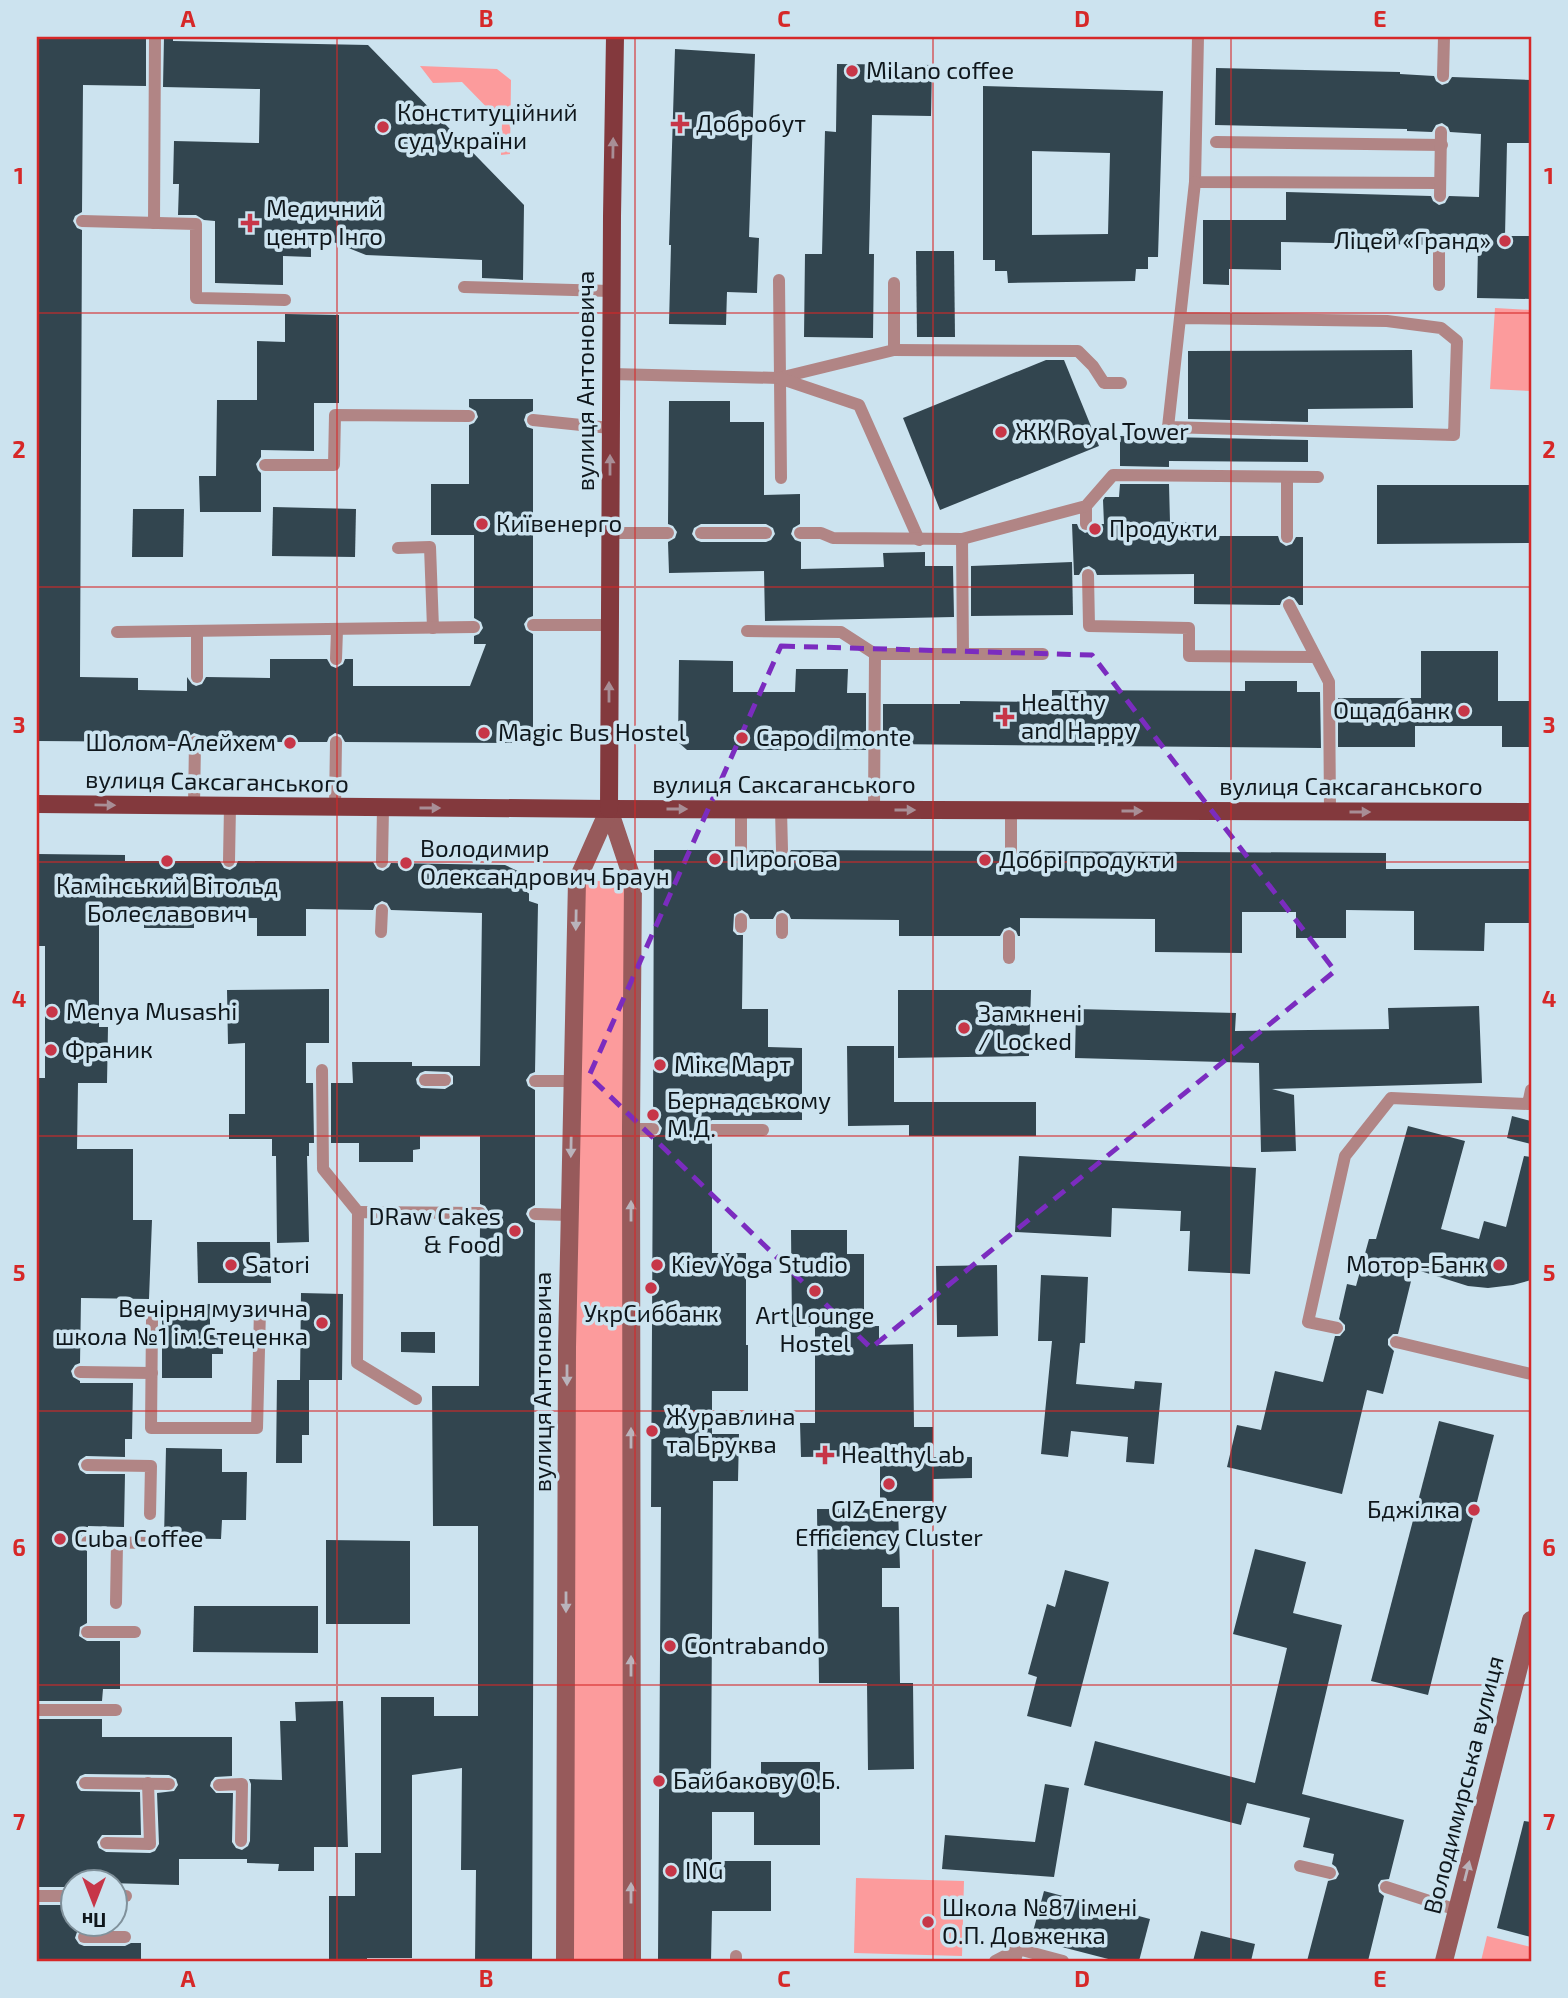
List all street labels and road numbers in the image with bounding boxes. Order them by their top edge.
street label: вулиця Антоновича [570,271,600,491]
street label: вулиця Саксаганського [85,764,349,798]
street label: вулиця Саксаганського [652,769,916,799]
street label: вулиця Саксаганського [1219,771,1483,801]
street label: вулиця Антоновича [527,1272,557,1492]
street label: Володимирська вулиця [1416,1653,1510,1917]

